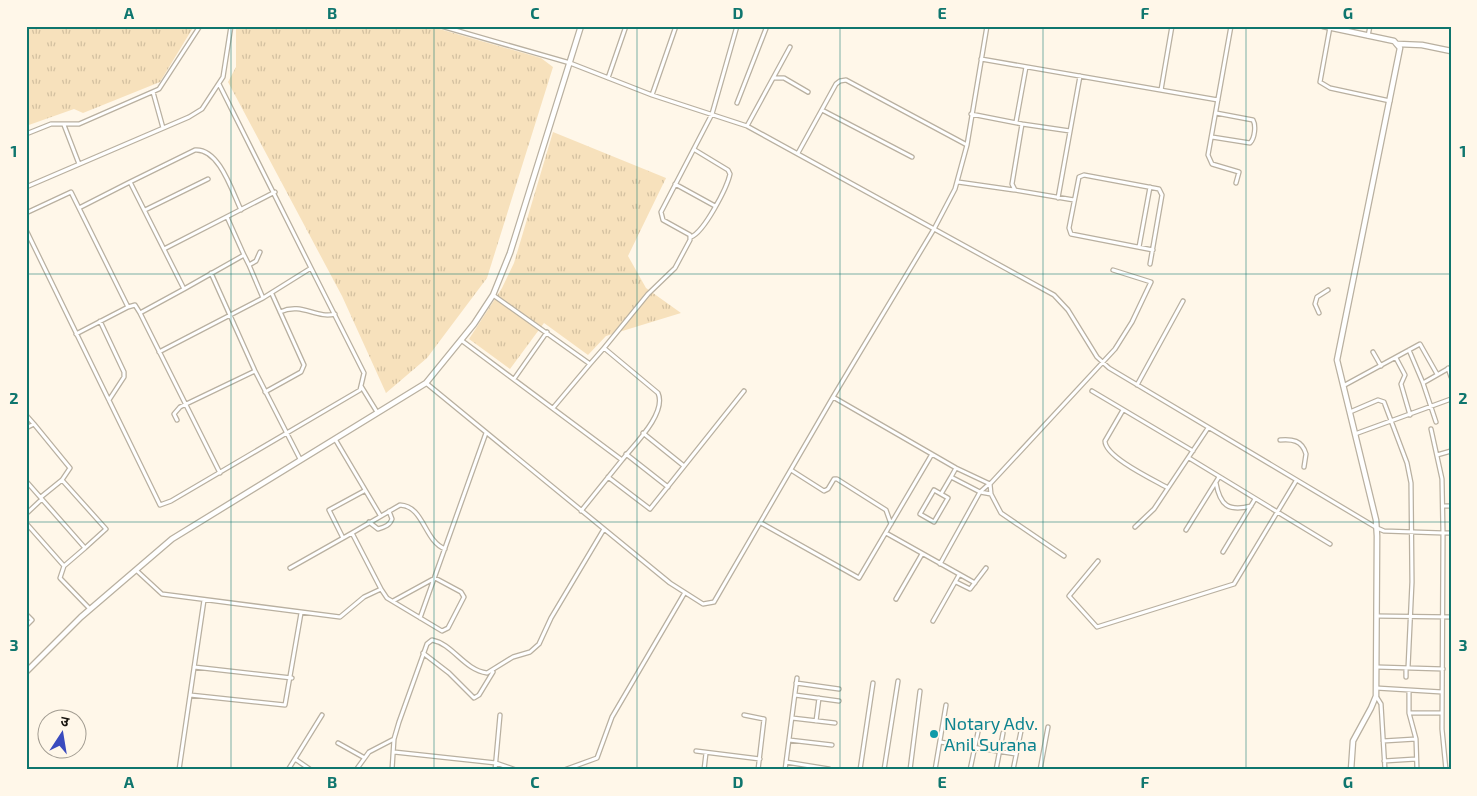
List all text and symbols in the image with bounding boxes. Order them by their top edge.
text: A [124,3,135,22]
text: B [327,3,337,22]
text: C [530,3,540,22]
text: D [733,3,744,22]
text: E [937,3,947,22]
text: F [1141,3,1150,22]
text: G [1343,3,1353,22]
text: 1 [11,141,17,160]
text: 1 [1460,141,1466,160]
text: 2 [9,388,19,407]
text: 2 [1458,388,1468,407]
text: 3 [9,635,19,654]
text: 3 [1458,635,1468,654]
north arrow [38,708,88,758]
text: उ [59,712,71,730]
place label: Notary Adv. Anil Surana [944,712,1038,755]
marker: Notary Adv. Anil Surana [928,728,940,740]
text: A [124,772,135,791]
text: B [327,772,337,791]
text: C [530,772,540,791]
text: D [733,772,744,791]
text: E [937,772,947,791]
text: F [1141,772,1150,791]
text: G [1343,772,1353,791]

